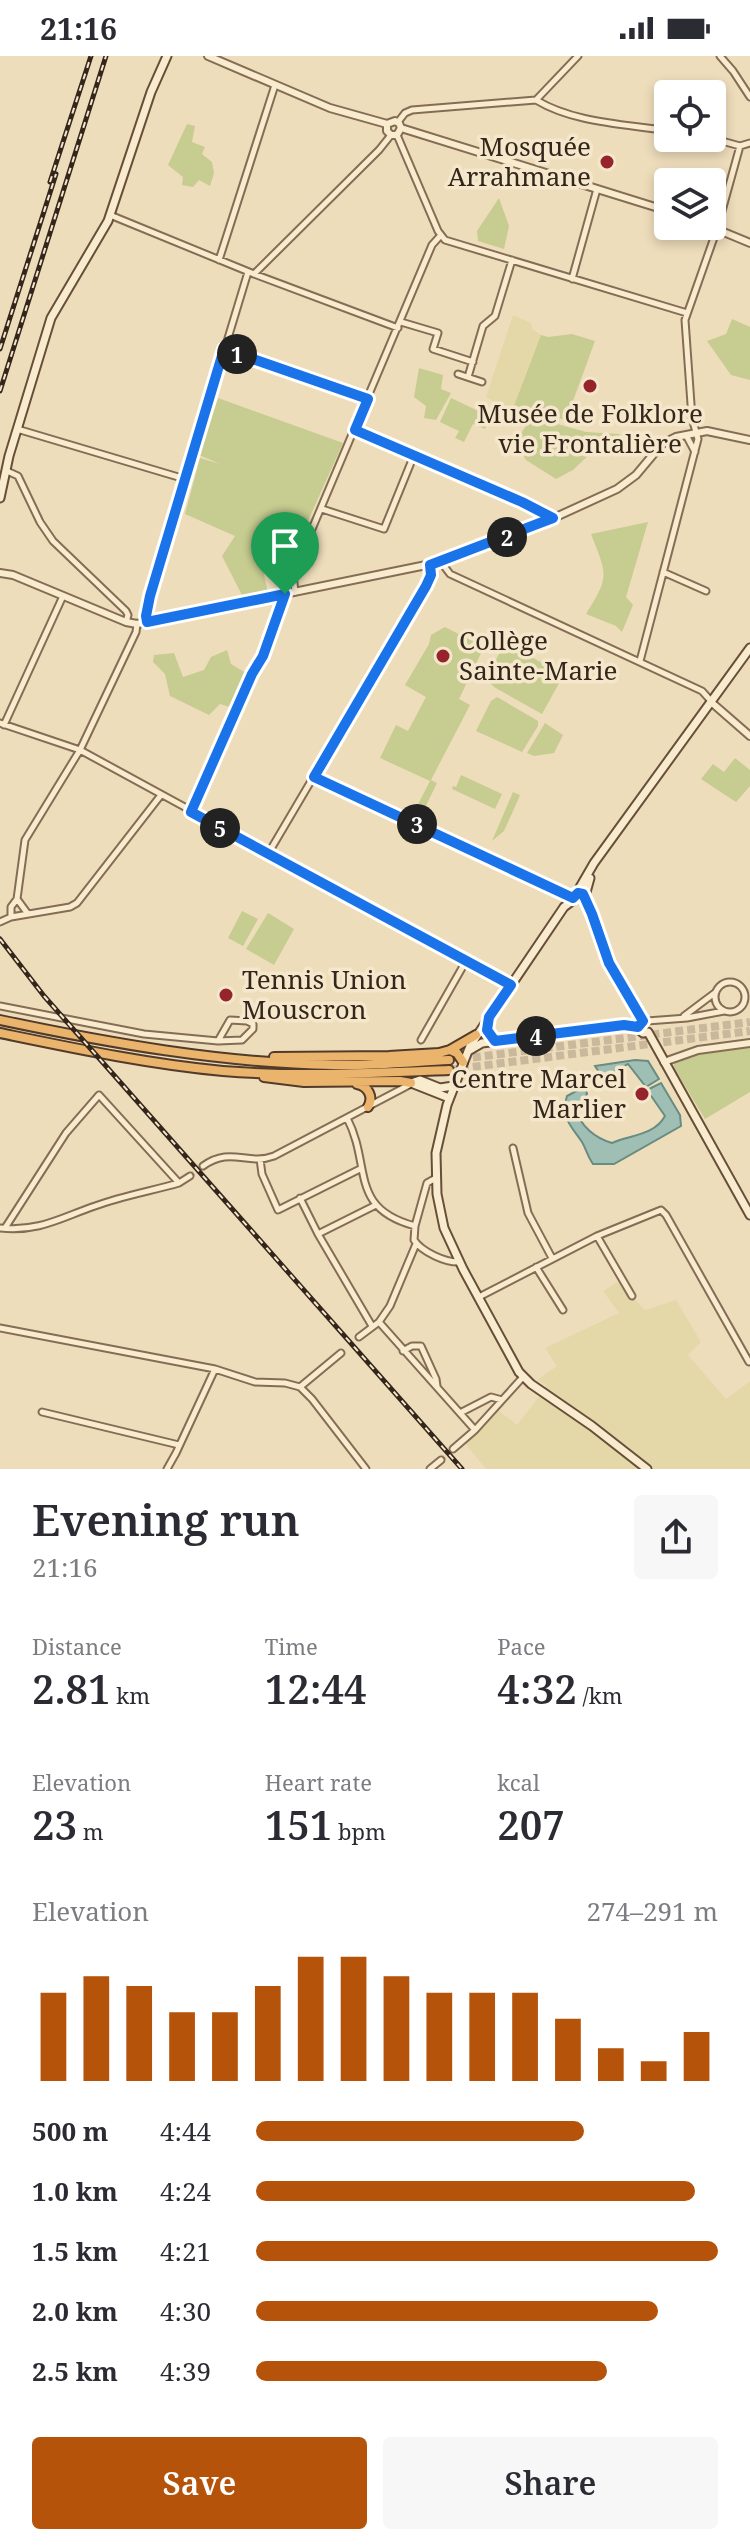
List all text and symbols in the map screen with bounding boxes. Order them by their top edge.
text: 21:16 [40,8,117,49]
map controls [654,80,726,240]
button: locate [654,80,726,152]
place label: Mosquée Arrahmane [448,128,591,194]
marker: Mosquée Arrahmane [598,153,616,171]
button: layers [654,168,726,240]
pin: 1 [217,334,257,374]
text: 1 [231,339,243,369]
marker: Musée de Folklore vie Frontalière [581,377,599,395]
place label: Musée de Folklore vie Frontalière [477,395,703,461]
pin [251,512,319,594]
pin: 2 [487,517,527,557]
text: 2 [501,522,513,552]
icon: arrive [263,524,307,568]
place label: Collège Sainte-Marie [459,622,618,688]
marker: Collège Sainte-Marie [434,647,452,665]
pin: 3 [397,804,437,844]
pin: 5 [200,808,240,848]
text: 3 [411,809,423,839]
text: 5 [214,813,226,843]
place label: Tennis Union Mouscron [242,961,407,1027]
marker: Tennis Union Mouscron [217,986,235,1004]
pin: 4 [516,1016,556,1056]
text: 4 [530,1021,542,1051]
place label: Centre Marcel Marlier [451,1060,626,1126]
marker: Centre Marcel Marlier [633,1085,651,1103]
text: Evening run [32,1489,300,1549]
button: share [634,1495,718,1579]
text: 21:16 [32,1549,98,1585]
text: Distance [32,1631,122,1661]
text: Time [265,1631,318,1661]
text: Pace [497,1631,546,1661]
text: 2.81 [32,1661,111,1716]
text: 12:44 [265,1661,367,1716]
text: 4:32 [497,1661,577,1716]
text: km [111,1680,150,1710]
text: /km [577,1680,623,1710]
text: Elevation [32,1767,131,1797]
text: Heart rate [265,1767,372,1797]
text: kcal [497,1767,540,1797]
text: 23 [32,1797,77,1852]
text: 151 [265,1797,332,1852]
text: 207 [497,1797,565,1852]
text: m [77,1816,104,1846]
text: bpm [332,1816,386,1846]
text: Elevation [32,1893,149,1929]
text: 274–291 m [586,1893,718,1929]
text: 500 m [32,2113,108,2149]
text: 4:44 [160,2113,211,2149]
text: 1.0 km [32,2173,118,2209]
text: 4:24 [160,2173,211,2209]
text: 1.5 km [32,2233,118,2269]
text: 4:21 [160,2233,211,2269]
text: 2.0 km [32,2293,118,2329]
text: 4:30 [160,2293,211,2329]
text: 2.5 km [32,2353,118,2389]
text: 4:39 [160,2353,211,2389]
button: Save [32,2437,367,2529]
button: Share [383,2437,718,2529]

